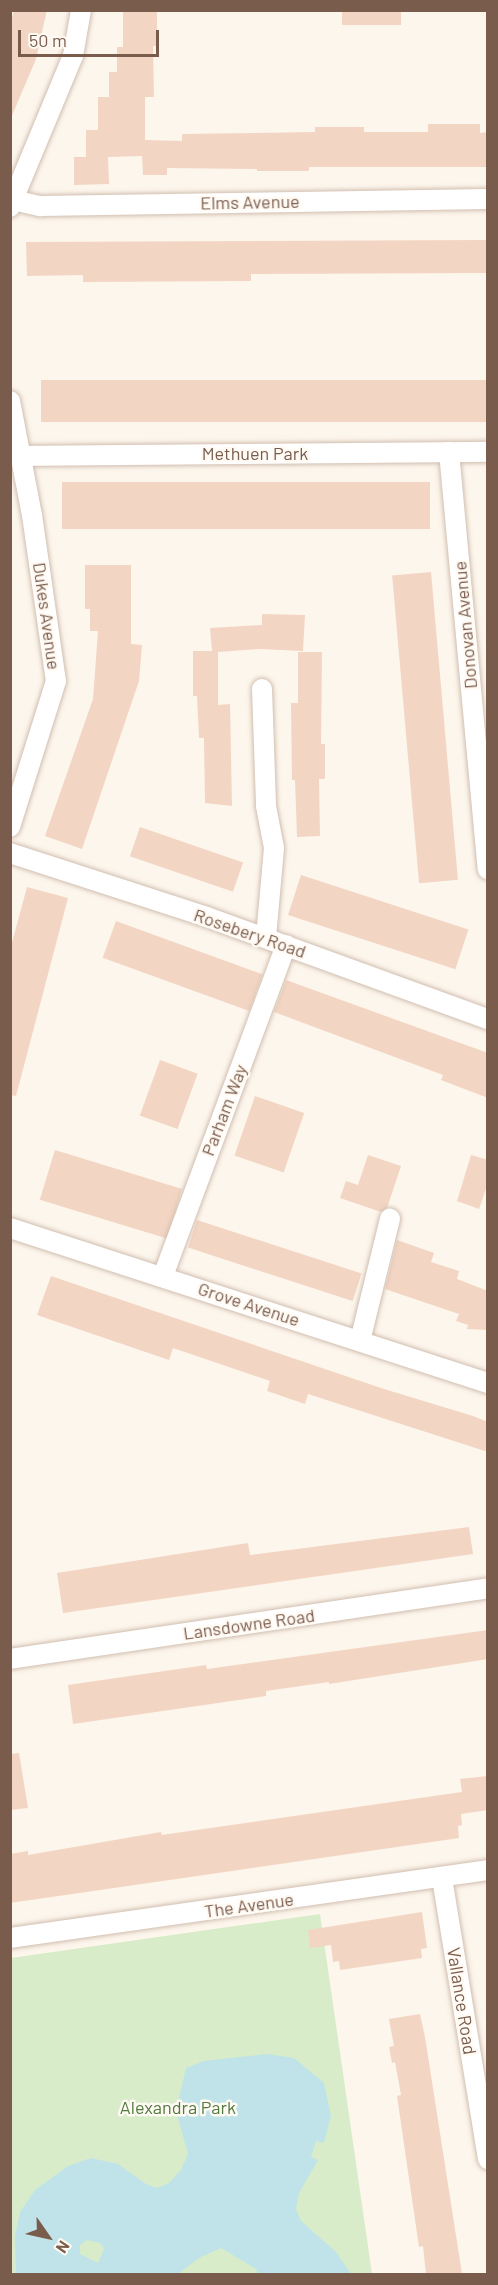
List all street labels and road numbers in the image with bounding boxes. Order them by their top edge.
street label: Elms Avenue [200,190,300,214]
street label: Methuen Park [202,442,308,464]
street label: Donovan Avenue [449,560,481,690]
street label: Dukes Avenue [29,561,65,671]
street label: Rosebery Road [191,904,309,962]
street label: Parham Way [197,1061,251,1159]
street label: Grove Avenue [195,1277,303,1331]
street label: Lansdowne Road [182,1604,316,1644]
street label: The Avenue [203,1888,295,1922]
street label: Vallance Road [443,1946,481,2056]

